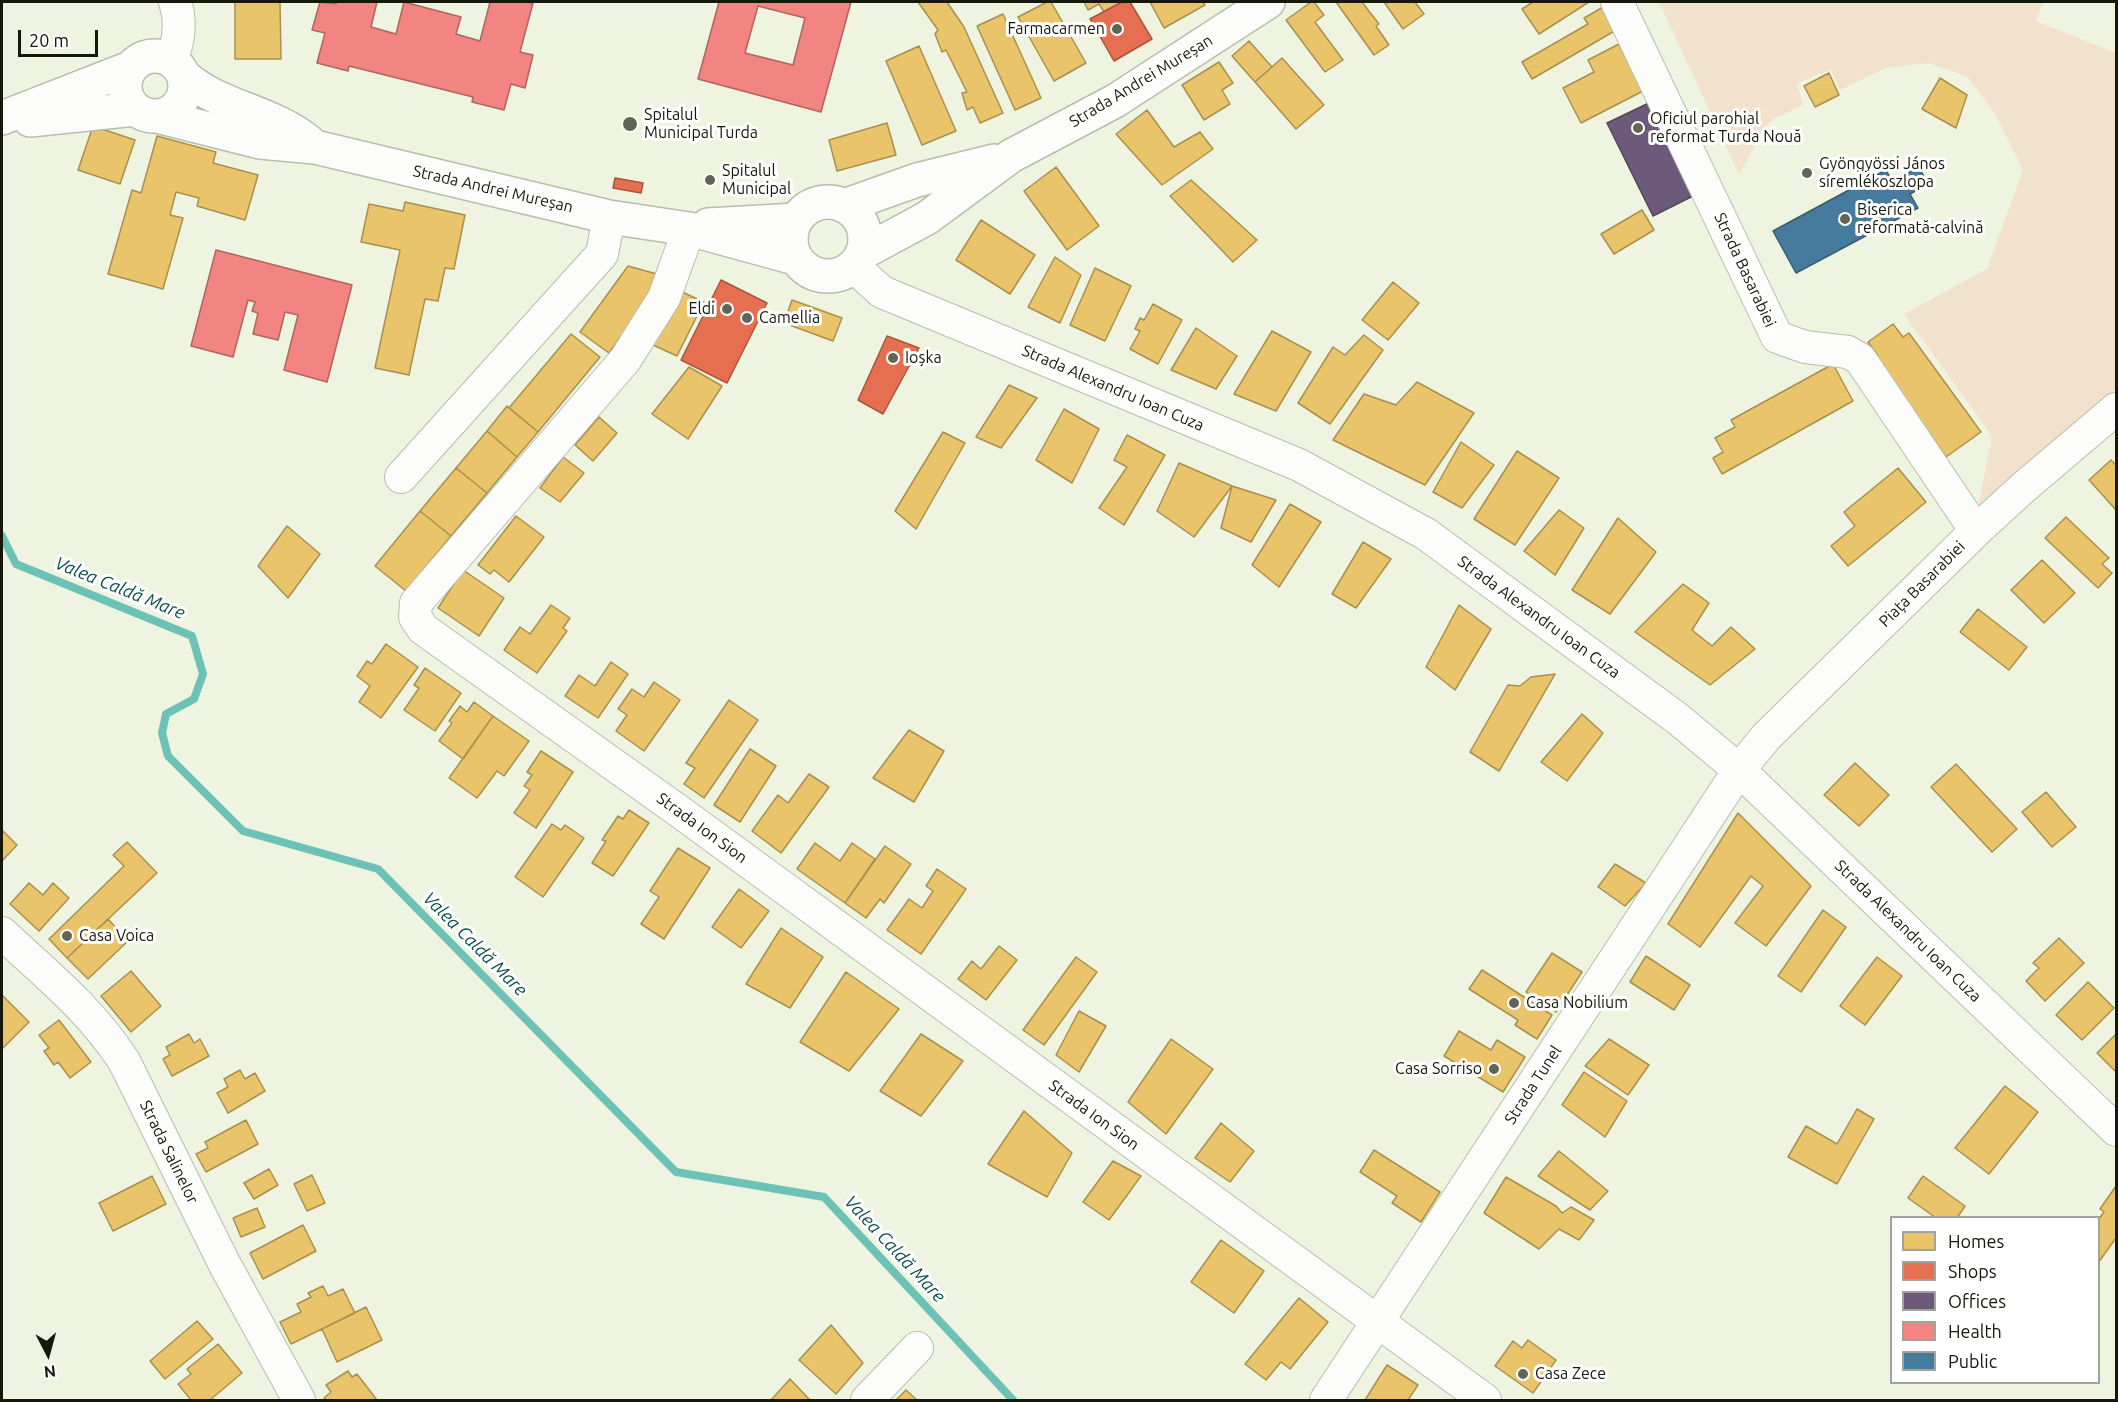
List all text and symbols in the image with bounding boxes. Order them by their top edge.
scale bar [21,18,100,56]
place label: Farmacarmen [1007,19,1105,39]
marker: Farmacarmen [1110,22,1124,36]
text: 20 m [29,30,69,50]
street label: Strada Andrei Mureșan [1066,31,1216,131]
place label: Spitalul Municipal Turda [644,105,758,143]
place label: Oficiul parohial reformat Turda Nouă [1650,109,1801,147]
marker: Spitalul Municipal Turda [621,115,639,133]
marker: Oficiul parohial reformat Turda Nouă [1631,121,1645,135]
place label: Gyöngyössi János síremlékoszlopa [1819,154,1945,192]
street label: Strada Andrei Mureșan [411,161,575,217]
place label: Spitalul Municipal [722,161,791,199]
marker: Gyöngyössi János síremlékoszlopa [1800,166,1814,180]
marker: Spitalul Municipal [703,173,717,187]
place label: Biserica reformată-calvină [1857,200,1983,238]
street label: Strada Basarabiei [1710,210,1780,330]
marker: Biserica reformată-calvină [1838,212,1852,226]
place label: Eldi [689,299,715,319]
marker: Eldi [720,302,734,316]
place label: Camellia [759,308,820,328]
marker: Camellia [740,311,754,325]
street label: Strada Alexandru Ioan Cuza [1019,341,1207,435]
place label: Ioșka [905,348,942,368]
marker: Ioșka [886,351,900,365]
street label: Piața Basarabiei [1875,537,1969,631]
water label: Valea Caldă Mare [52,552,188,624]
street label: Strada Alexandru Ioan Cuza [1454,552,1624,682]
street label: Strada Ion Sion [653,789,751,867]
street label: Strada Alexandru Ioan Cuza [1831,856,1985,1006]
water label: Valea Caldă Mare [419,888,531,1000]
place label: Casa Voica [79,926,154,946]
marker: Casa Voica [60,929,74,943]
place label: Casa Nobilium [1526,993,1628,1013]
marker: Casa Nobilium [1507,996,1521,1010]
street label: Strada Tunel [1500,1042,1566,1128]
place label: Casa Sorriso [1395,1059,1482,1079]
marker: Casa Sorriso [1487,1062,1501,1076]
street label: Strada Ion Sion [1045,1076,1143,1154]
street label: Strada Salinelor [136,1097,202,1207]
water label: Valea Caldă Mare [840,1191,950,1307]
legend [1890,1216,2100,1384]
text: Homes [1948,1231,2004,1251]
text: Shops [1948,1261,1997,1281]
text: Offices [1948,1291,2006,1311]
text: Health [1948,1321,2002,1341]
north arrow [18,1324,78,1384]
text: Public [1948,1351,1997,1371]
text: N [43,1362,57,1381]
place label: Casa Zece [1535,1364,1606,1384]
marker: Casa Zece [1516,1367,1530,1381]

